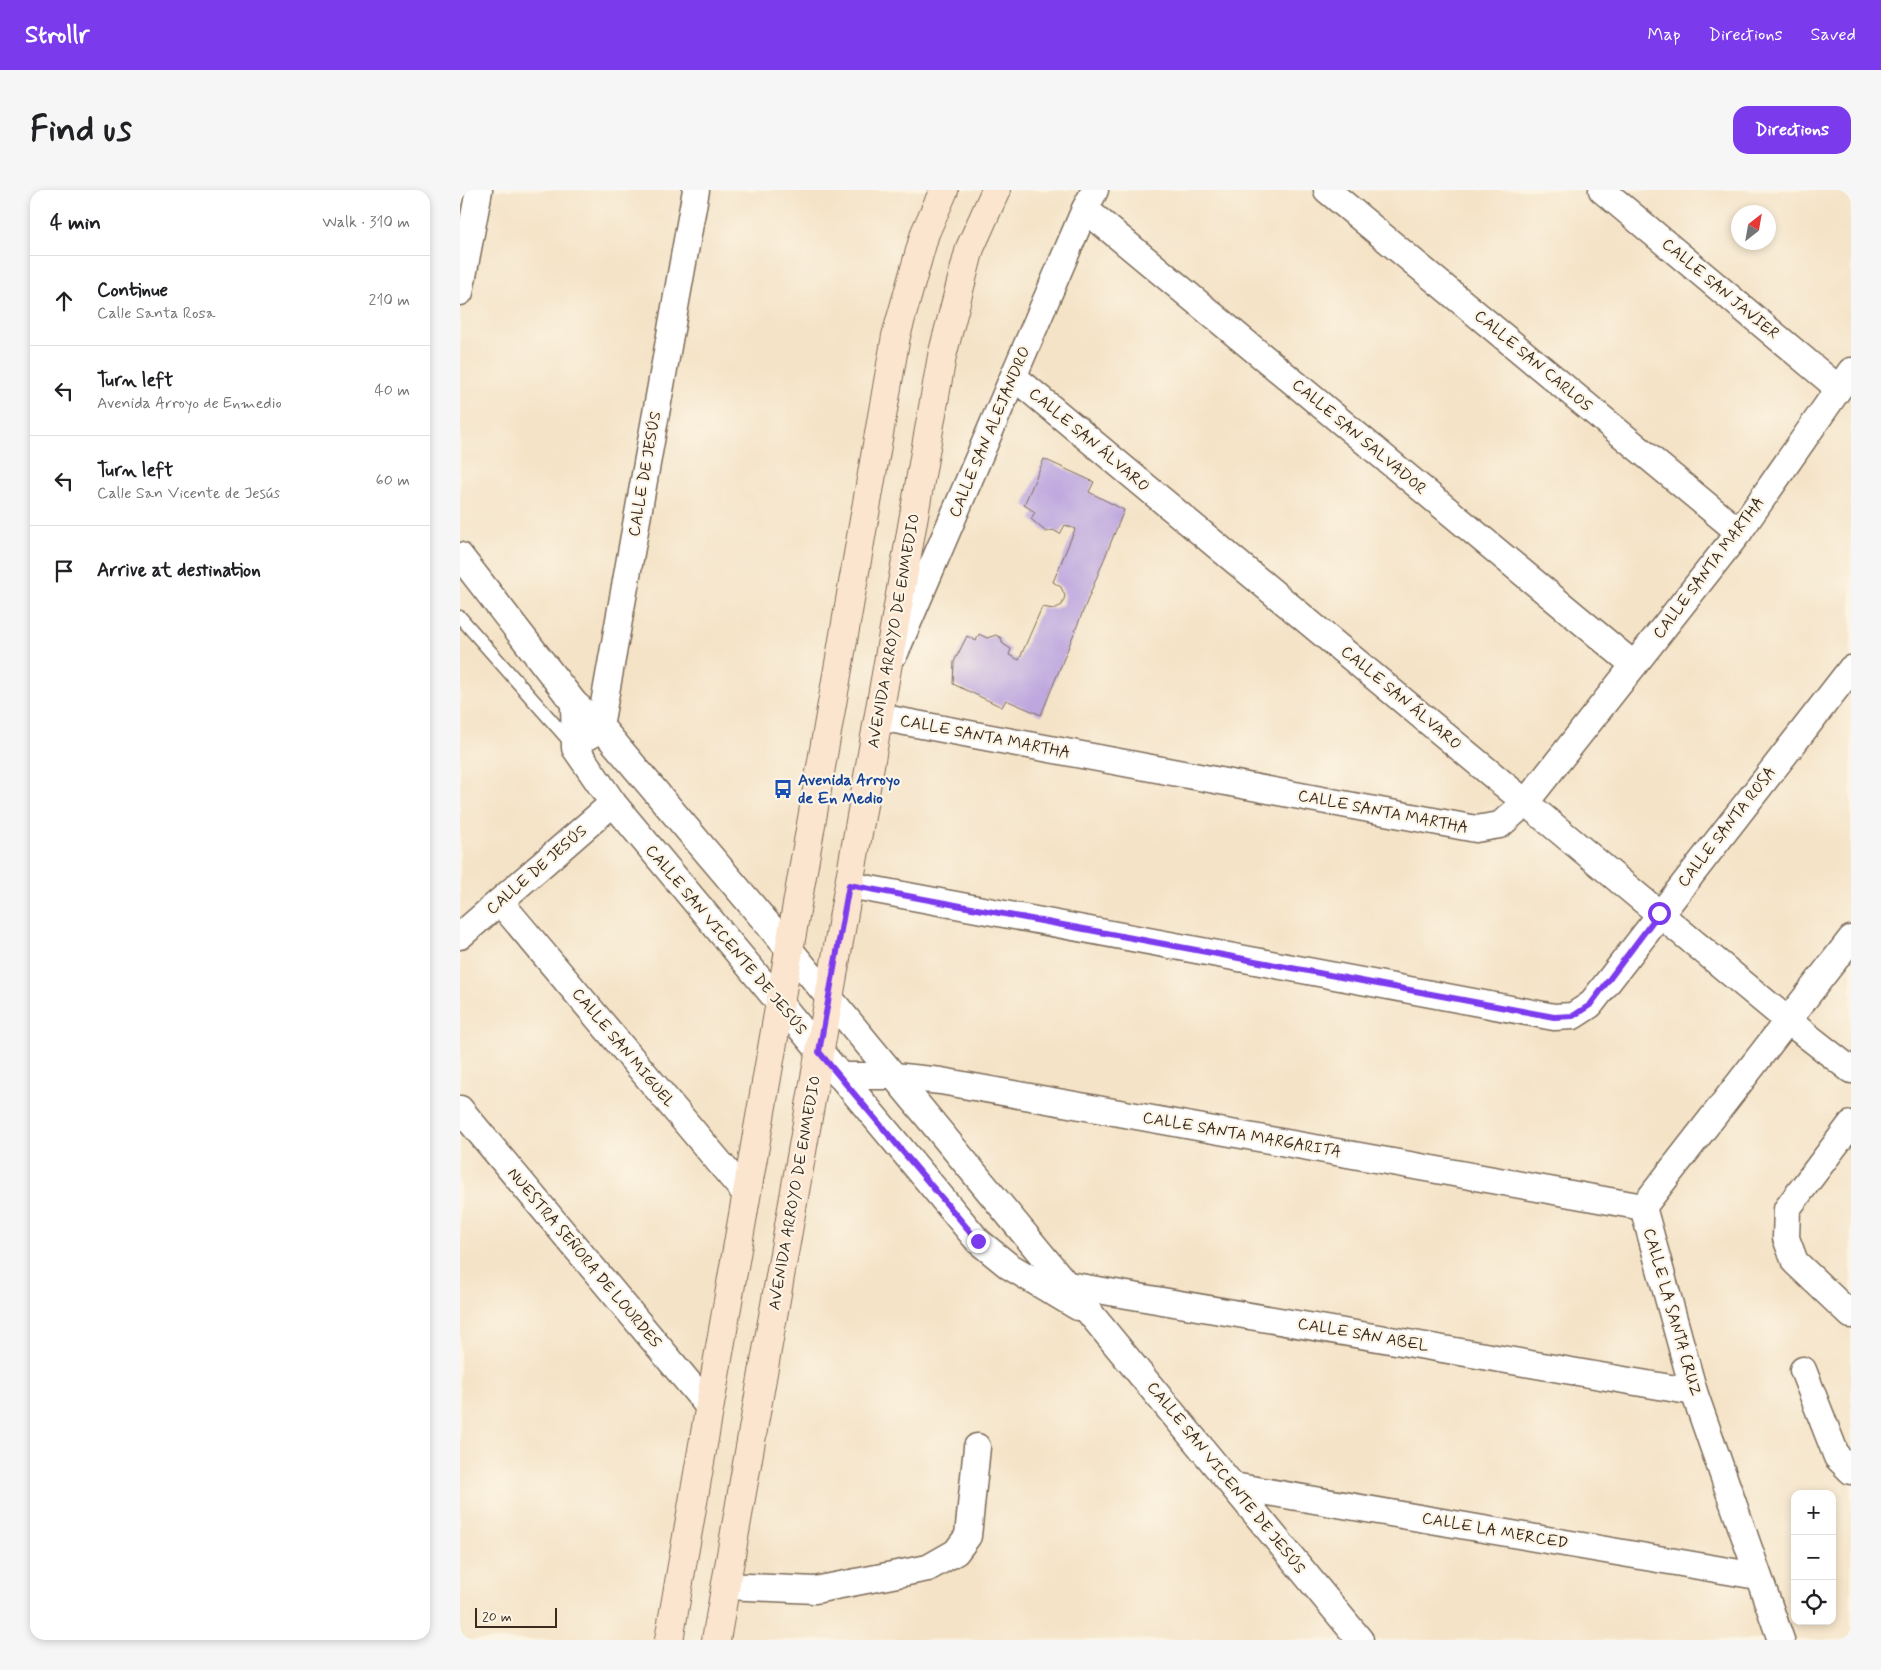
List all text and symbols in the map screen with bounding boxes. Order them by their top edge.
text: Strollr [25,20,89,51]
text: Map [1648,23,1681,47]
text: Directions [1709,23,1783,47]
text: Saved [1811,23,1856,47]
button: Directions [1733,106,1851,154]
text: Find us [30,107,132,153]
north arrow [1731,205,1776,250]
text: 4 min [50,209,101,237]
text: Walk · 310 m [322,212,410,233]
street label: CALLE SAN JAVIER [1657,234,1783,344]
text: Continue [97,278,168,303]
icon: ahead [50,287,78,315]
text: 210 m [369,290,410,311]
text: Calle Santa Rosa [97,303,215,324]
street label: CALLE SAN CARLOS [1470,305,1596,417]
street label: CALLE SAN ALEJANDRO [944,343,1036,521]
text: Turn left [97,368,173,393]
street label: CALLE SAN SALVADOR [1287,374,1431,500]
icon: left [50,377,78,405]
text: 40 m [374,380,410,401]
street label: CALLE SAN ÁLVARO [1024,383,1154,497]
text: Avenida Arroyo de Enmedio [97,393,282,414]
street label: CALLE DE JESÚS [624,410,666,538]
text: Turn left [97,458,173,483]
icon: left [50,467,78,495]
text: 60 m [376,470,410,491]
text: Calle San Vicente de Jesús [97,483,280,504]
street label: CALLE SANTA MARTHA [1649,493,1769,643]
street label: AVENIDA ARROYO DE ENMEDIO [863,512,925,750]
icon: arrive [50,557,78,585]
text: Arrive at destination [97,558,261,583]
street label: CALLE SAN ÁLVARO [1336,641,1466,755]
street label: CALLE SANTA MARTHA [898,710,1072,764]
street label: CALLE SANTA ROSA [1673,762,1781,892]
place label: Avenida Arroyo de En Medio [798,770,900,809]
bus stop icon: Avenida Arroyo de En Medio [772,778,794,800]
street label: CALLE SANTA MARTHA [1296,785,1470,839]
street label: CALLE DE JESÚS [482,820,592,920]
street label: CALLE SAN VICENTE DE JESÚS [640,841,812,1039]
route start [1648,902,1671,925]
street label: CALLE SAN MIGUEL [567,984,679,1112]
street label: AVENIDA ARROYO DE ENMEDIO [764,1074,826,1312]
street label: CALLE SANTA MARGARITA [1141,1107,1343,1163]
street label: NUESTRA SEÑORA DE LOURDES [502,1164,666,1352]
street label: CALLE LA SANTA CRUZ [1638,1226,1706,1398]
route end [967,1230,990,1253]
street label: CALLE SAN ABEL [1296,1313,1430,1357]
street label: CALLE SAN VICENTE DE JESÚS [1142,1377,1310,1579]
map controls [1791,1490,1836,1625]
button: + [1791,1490,1836,1535]
street label: CALLE LA MERCED [1420,1508,1570,1554]
button: − [1791,1535,1836,1580]
button: locate [1791,1580,1836,1625]
scale bar [475,1605,558,1628]
text: 20 m [482,1608,512,1626]

